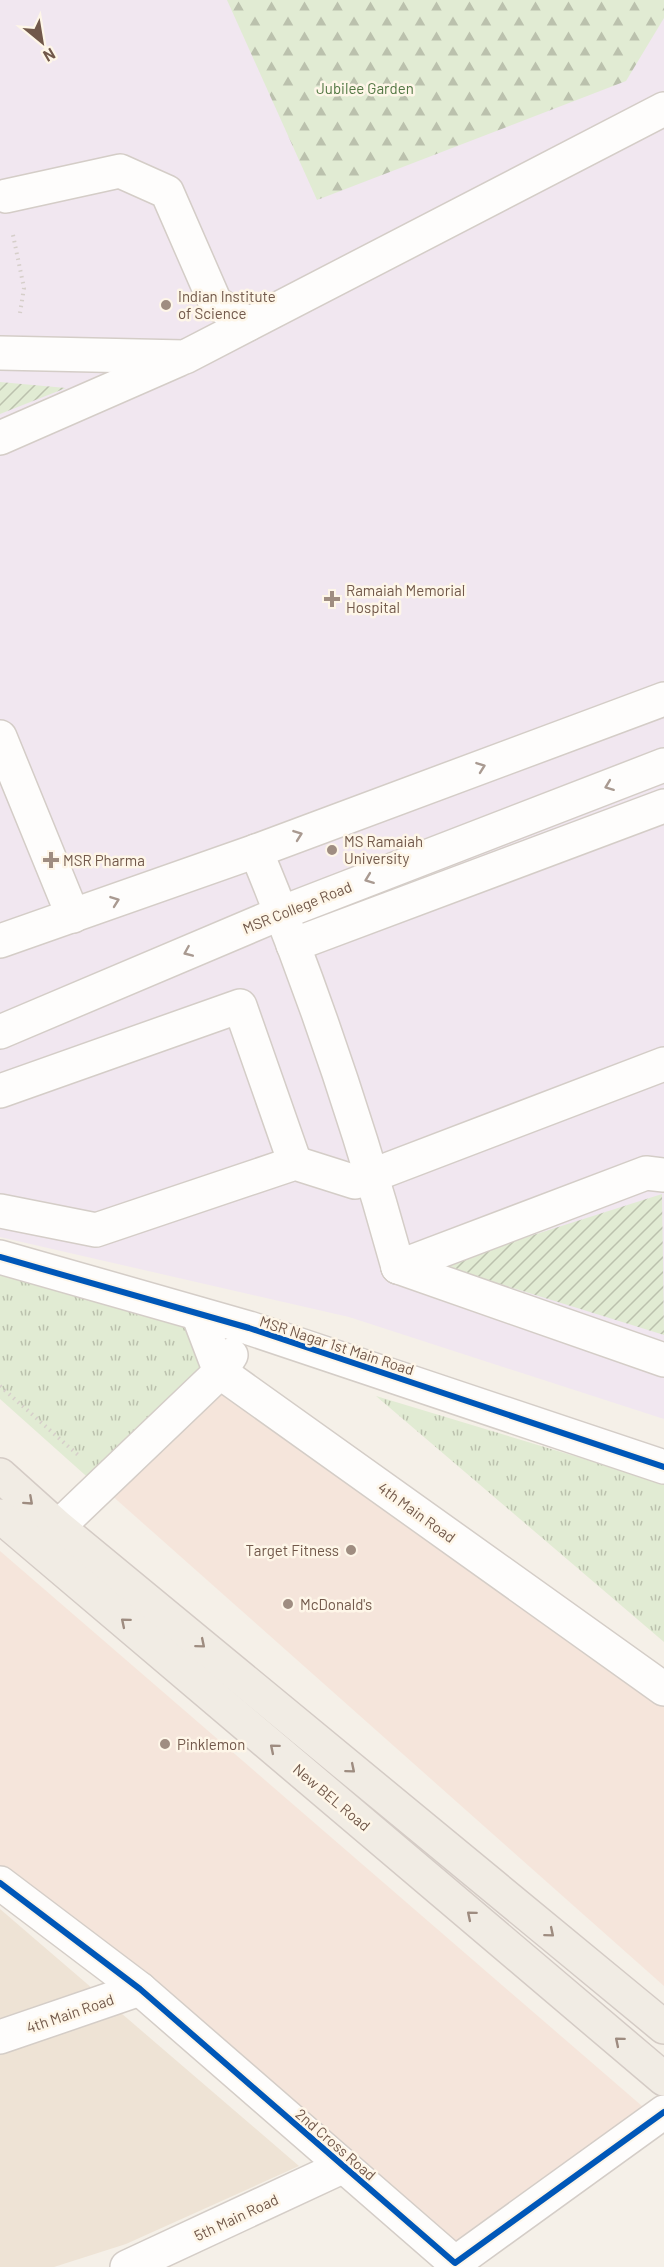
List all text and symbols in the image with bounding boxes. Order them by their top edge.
north arrow [12,12,72,72]
text: N [40,45,59,66]
park label: Jubilee Garden [316,79,414,97]
place label: Indian Institute of Science [178,287,276,322]
marker: Indian Institute of Science [159,298,173,312]
place label: Ramaiah Memorial Hospital [346,581,465,616]
marker: Ramaiah Memorial Hospital [323,590,341,608]
one-way arrow [475,762,486,774]
one-way arrow [605,778,615,791]
one-way arrow [292,830,303,842]
place label: MS Ramaiah University [344,832,423,867]
marker: MS Ramaiah University [325,843,339,857]
place label: MSR Pharma [63,851,145,869]
marker: MSR Pharma [44,853,58,867]
one-way arrow [364,872,375,884]
street label: MSR College Road [240,877,354,937]
one-way arrow [109,895,120,908]
one-way arrow [183,945,194,957]
street label: MSR Nagar 1st Main Road [258,1312,416,1378]
street label: 4th Main Road [375,1478,459,1546]
one-way arrow [22,1494,33,1505]
place label: Target Fitness [246,1541,339,1559]
marker: Target Fitness [344,1543,358,1557]
place label: McDonald's [300,1595,372,1613]
marker: McDonald's [281,1597,295,1611]
one-way arrow [121,1618,132,1629]
one-way arrow [194,1637,205,1648]
place label: Pinklemon [177,1735,245,1753]
marker: Pinklemon [158,1737,172,1751]
one-way arrow [270,1744,281,1755]
street label: New BEL Road [290,1760,374,1834]
one-way arrow [344,1761,355,1772]
one-way arrow [467,1911,478,1922]
one-way arrow [543,1926,554,1937]
street label: 4th Main Road [24,1990,116,2036]
one-way arrow [615,2037,626,2048]
street label: 2nd Cross Road [292,2104,380,2184]
street label: 5th Main Road [191,2190,281,2244]

